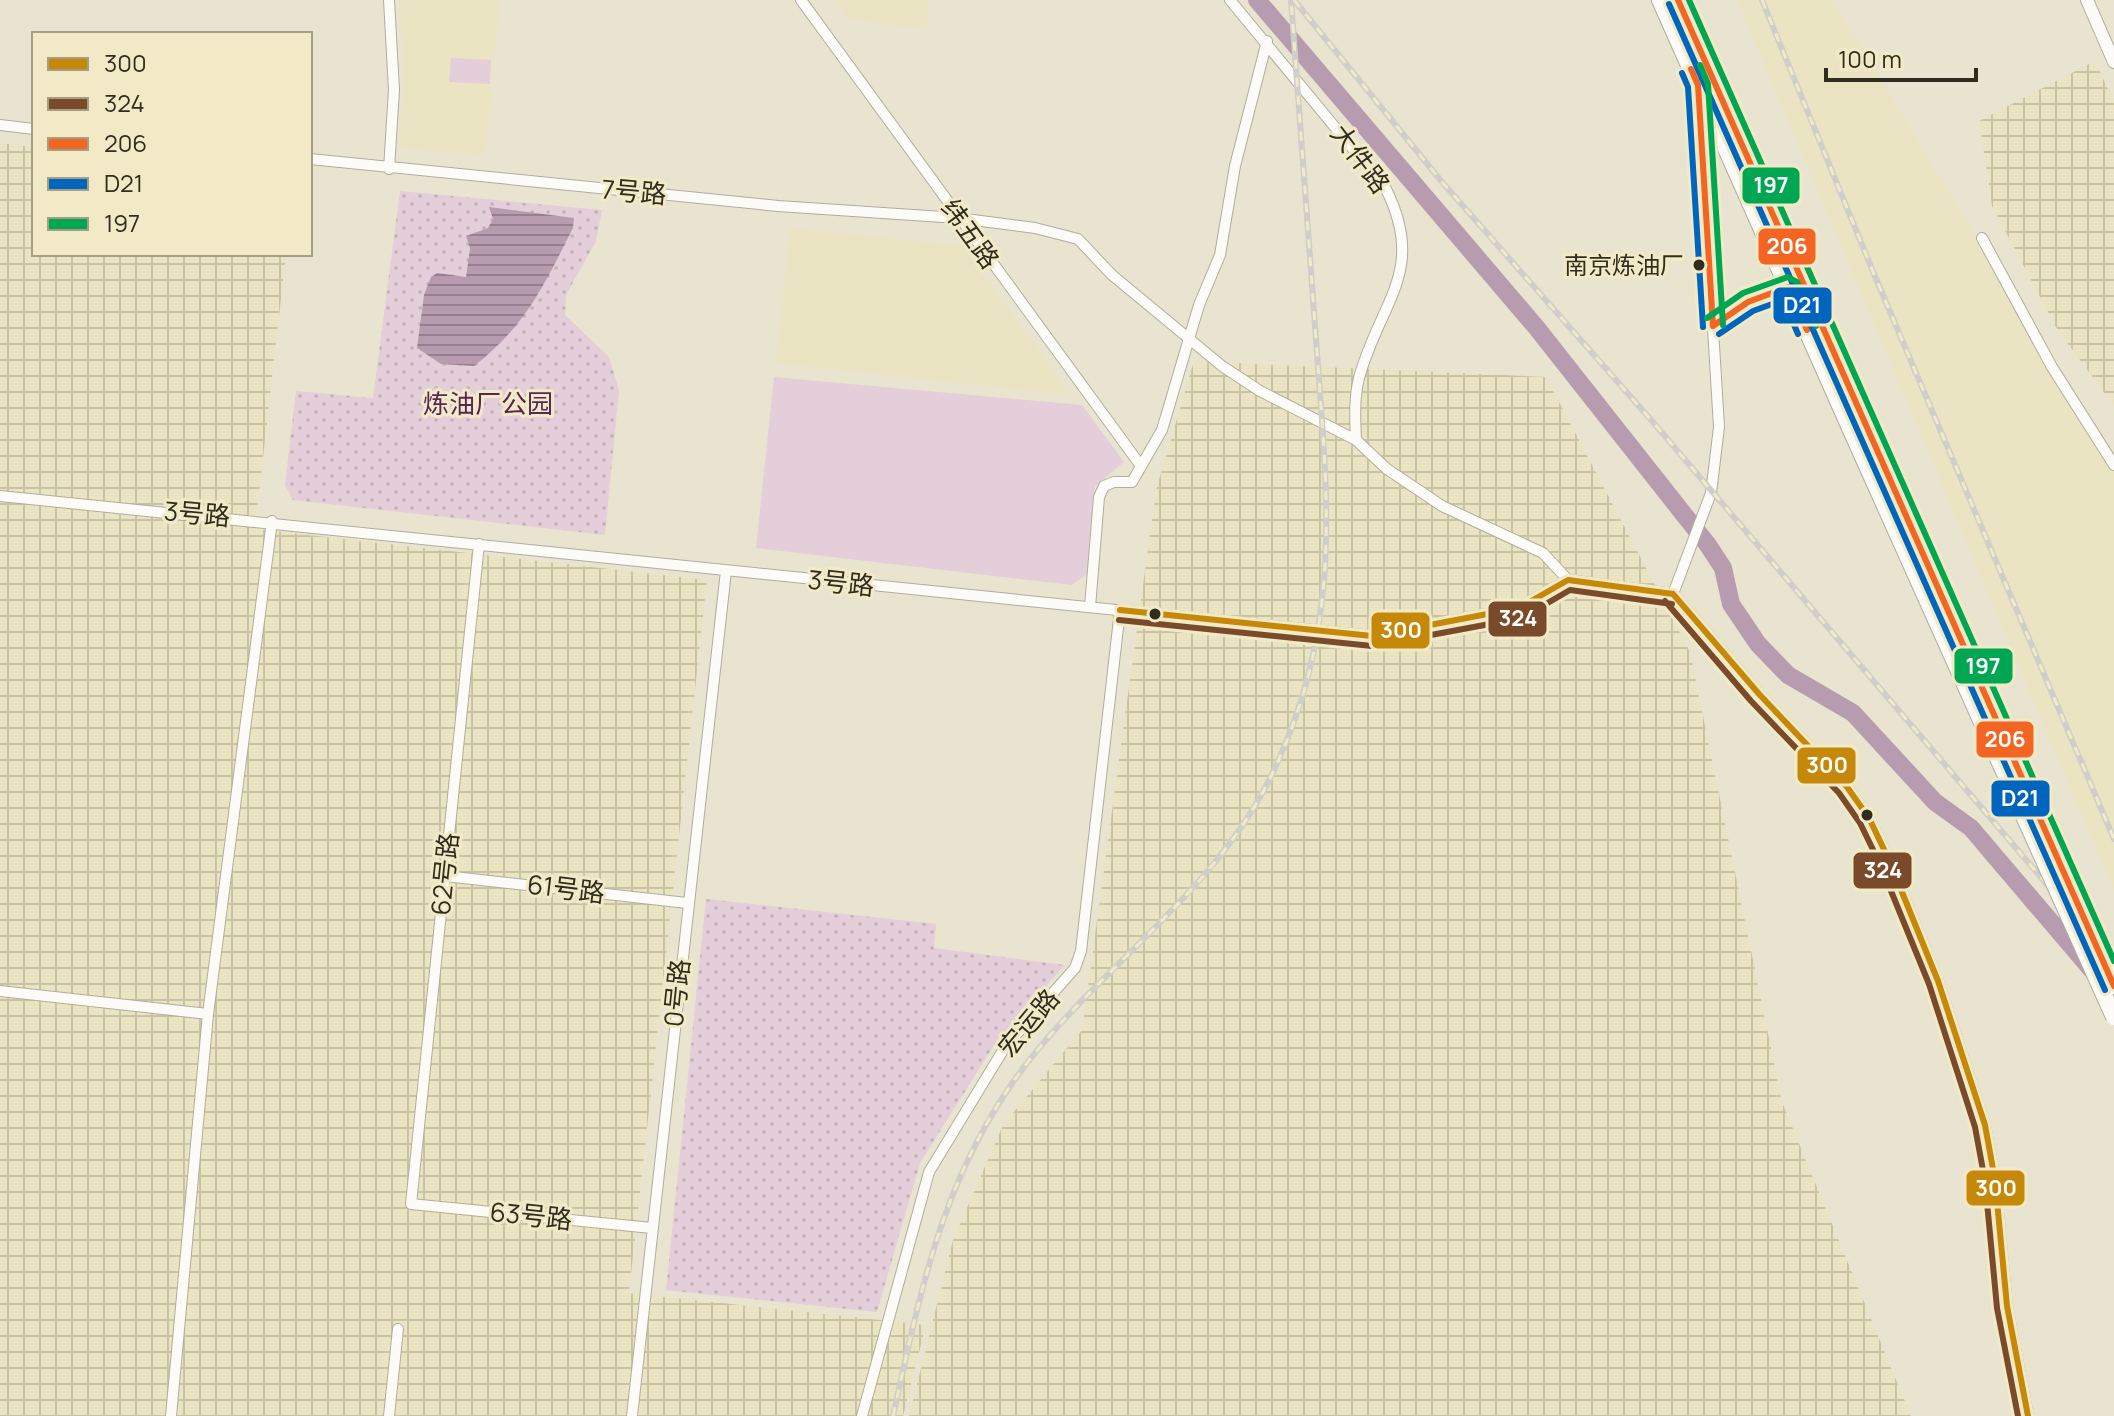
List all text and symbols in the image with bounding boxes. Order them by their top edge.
legend [32,32,312,256]
scale bar [1826,32,1976,82]
text: 100 m [1838,42,1902,75]
text: 300 [104,46,147,79]
text: 324 [104,86,145,119]
street label: 大件路 [1323,116,1399,200]
text: 206 [104,126,147,159]
text: D21 [104,166,143,199]
line badge: 197 [1741,166,1801,205]
street label: 7号路 [600,170,668,212]
text: 197 [1754,170,1788,200]
street label: 纬五路 [933,191,1008,276]
text: 197 [104,206,140,239]
line badge: 206 [1757,227,1817,266]
text: 206 [1766,231,1808,261]
place label: 南京炼油厂 [1564,248,1684,281]
marker: 南京炼油厂 [1691,257,1707,273]
line badge: D21 [1772,286,1833,325]
text: D21 [1783,290,1821,320]
park label: 炼油厂公园 [423,385,553,421]
street label: 3号路 [162,492,232,534]
street label: 3号路 [806,561,876,603]
line badge: 324 [1487,600,1548,638]
text: 324 [1499,603,1537,633]
unlabelled marker [1147,606,1163,622]
line badge: 300 [1370,611,1431,650]
text: 300 [1380,615,1422,645]
line badge: 197 [1953,647,2014,685]
text: 197 [1966,651,2000,681]
line badge: 206 [1975,720,2035,759]
text: 206 [1984,724,2026,754]
line badge: 300 [1796,746,1857,785]
text: 300 [1806,750,1848,780]
line badge: D21 [1990,779,2051,818]
text: D21 [2001,783,2039,813]
unlabelled marker [1859,807,1875,823]
street label: 62号路 [422,831,466,917]
line badge: 324 [1852,851,1913,890]
text: 324 [1864,855,1902,885]
street label: 61号路 [525,865,607,911]
street label: 0号路 [655,957,697,1029]
street label: 宏运路 [989,981,1067,1064]
line badge: 300 [1965,1169,2026,1207]
text: 300 [1975,1173,2017,1203]
street label: 63号路 [488,1193,574,1237]

